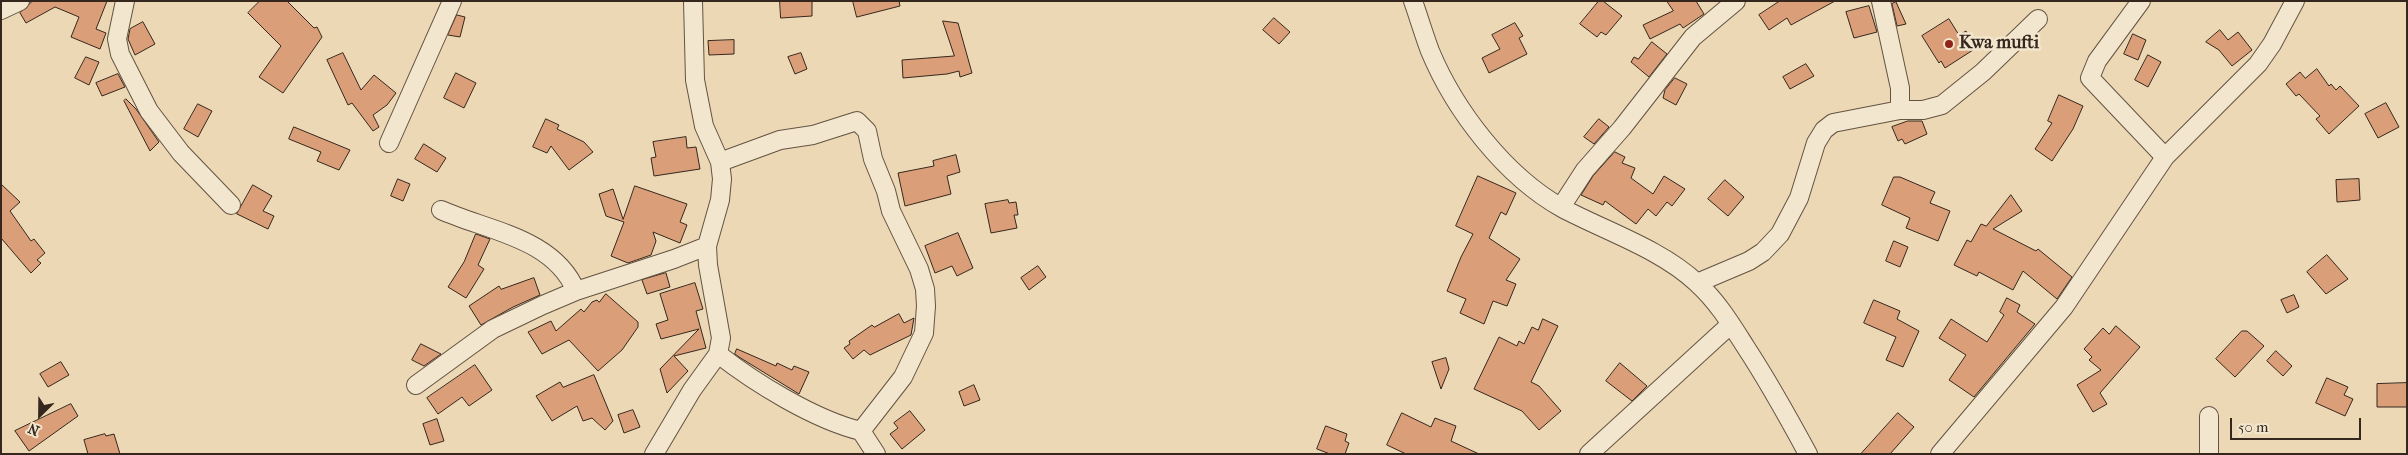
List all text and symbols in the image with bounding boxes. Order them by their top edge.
place label: Kwa mufti [1959,33,2039,55]
marker: Kwa mufti [1943,38,1955,50]
north arrow [15,390,65,440]
scale bar [2233,408,2364,440]
text: 50 m [2238,418,2268,436]
text: N [26,419,42,439]

